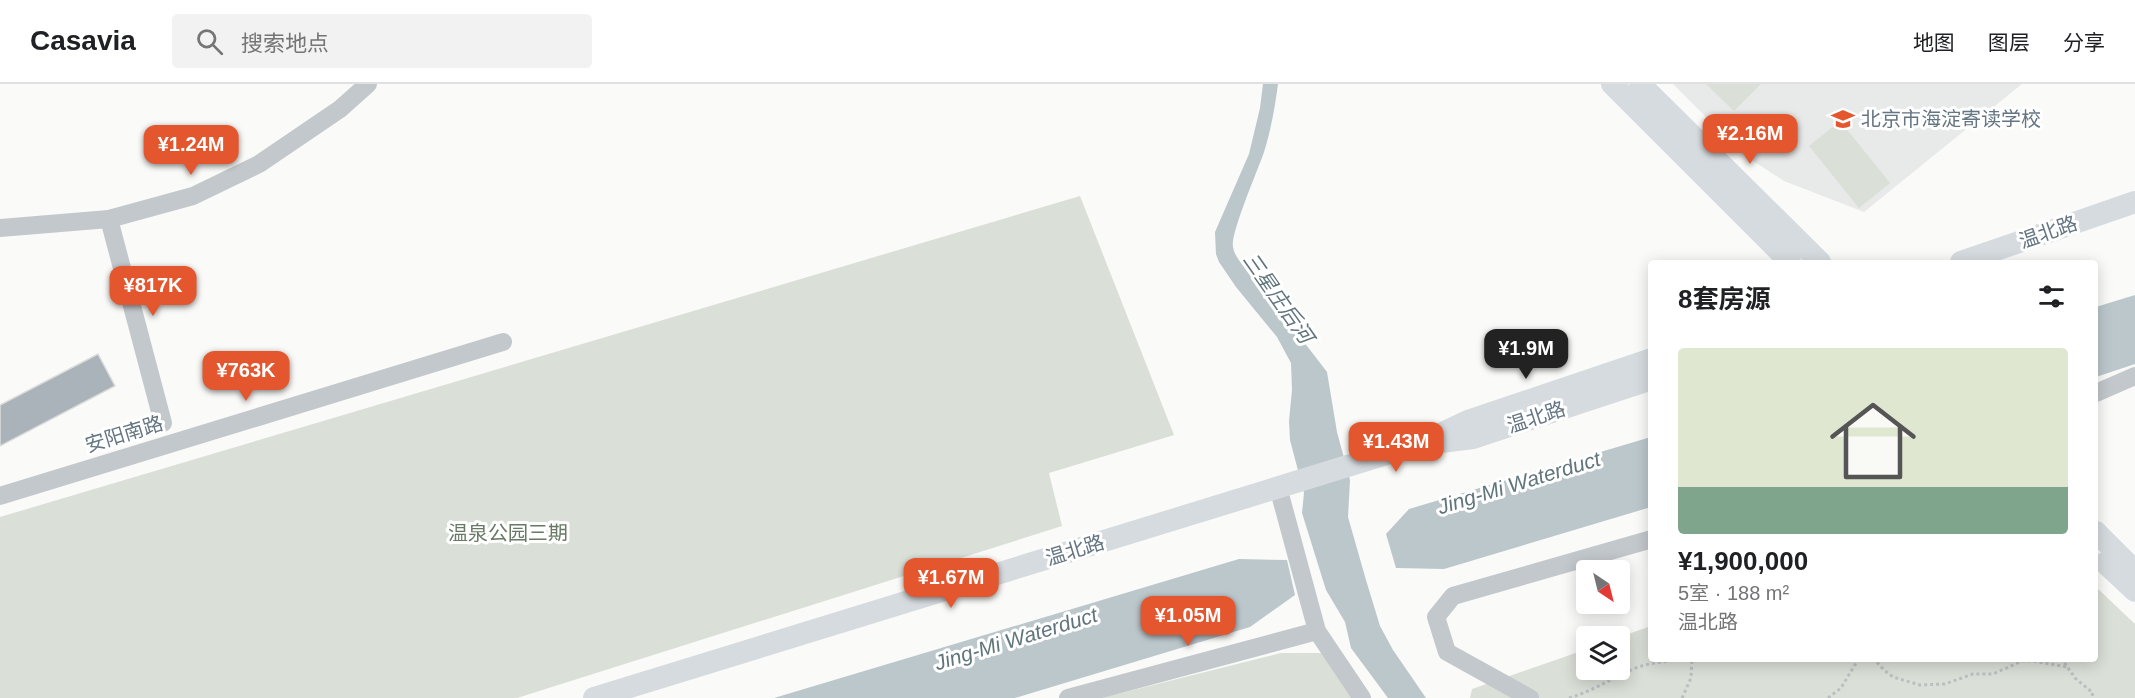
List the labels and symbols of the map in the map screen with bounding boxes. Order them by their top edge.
school or university icon: 北京市海淀寄读学校 [1830,106,1856,132]
place label: 北京市海淀寄读学校 [1861,108,2041,130]
pin: ¥2.16M [1701,114,1799,165]
pin: ¥1.24M [142,125,240,176]
street label: 温北路 [2016,212,2080,252]
water label: 三星庄后河 [1239,248,1320,351]
pin: ¥817K [111,266,195,317]
pin: ¥1.9M [1484,329,1568,380]
pin: ¥763K [204,351,288,402]
street label: 温北路 [1504,397,1568,437]
street label: 安阳南路 [83,412,165,456]
pin: ¥1.43M [1347,422,1445,473]
water label: Jing-Mi Waterduct [1434,447,1604,518]
park label: 温泉公园三期 [448,522,568,544]
street label: 温北路 [1043,531,1107,569]
pin: ¥1.67M [902,558,1000,609]
north arrow [1576,560,1630,614]
pin: ¥1.05M [1139,596,1237,647]
water label: Jing-Mi Waterduct [931,603,1101,674]

